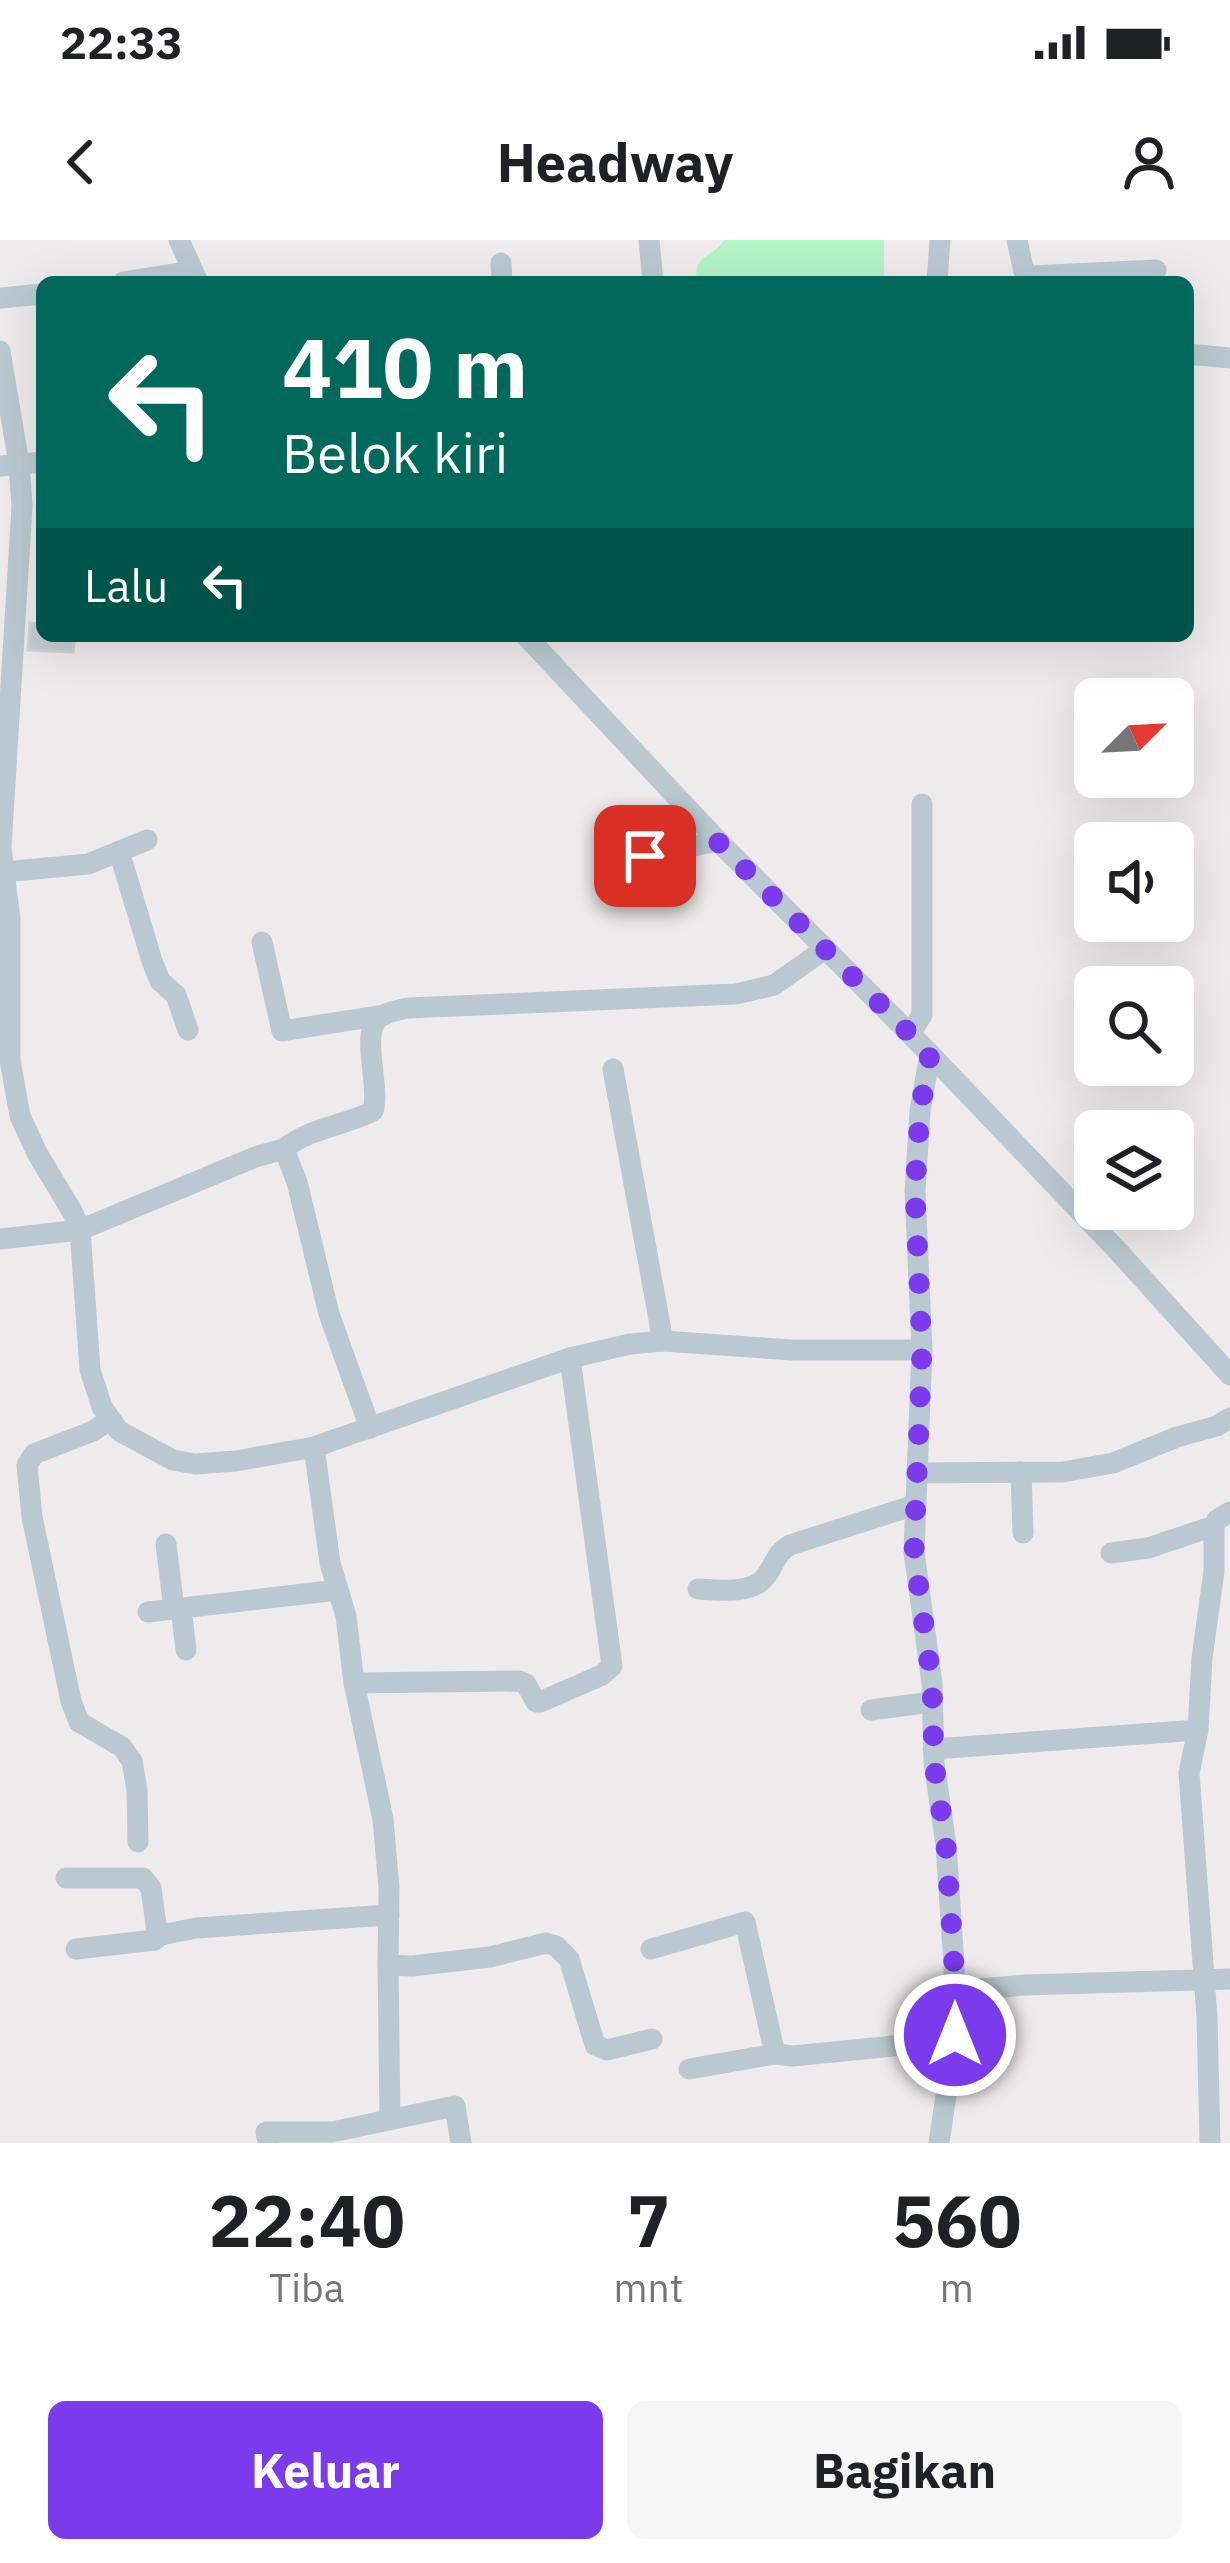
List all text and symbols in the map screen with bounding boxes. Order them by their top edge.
text: 22:33 [60,13,183,71]
text: Headway [497,127,733,197]
icon: back [48,129,114,195]
icon: person [1116,129,1182,195]
text: 410 m [282,312,528,421]
icon: left [84,324,240,480]
text: Belok kiri [282,418,508,488]
icon: left [192,552,258,618]
text: Lalu [84,556,168,614]
north arrow [1074,678,1194,798]
map controls [1074,678,1194,1230]
pin [594,805,696,907]
button: sound [1074,822,1194,942]
icon: arrive [612,823,678,889]
button: search [1074,966,1194,1086]
button: layers [1074,1110,1194,1230]
position arrow [892,1972,1018,2098]
text: 22:40 [208,2173,405,2267]
text: 7 [627,2173,670,2267]
text: 560 [892,2173,1022,2267]
text: Tiba [269,2262,345,2313]
text: mnt [614,2262,683,2313]
text: m [940,2262,974,2313]
button: Keluar [48,2401,603,2539]
button: Bagikan [627,2401,1182,2539]

